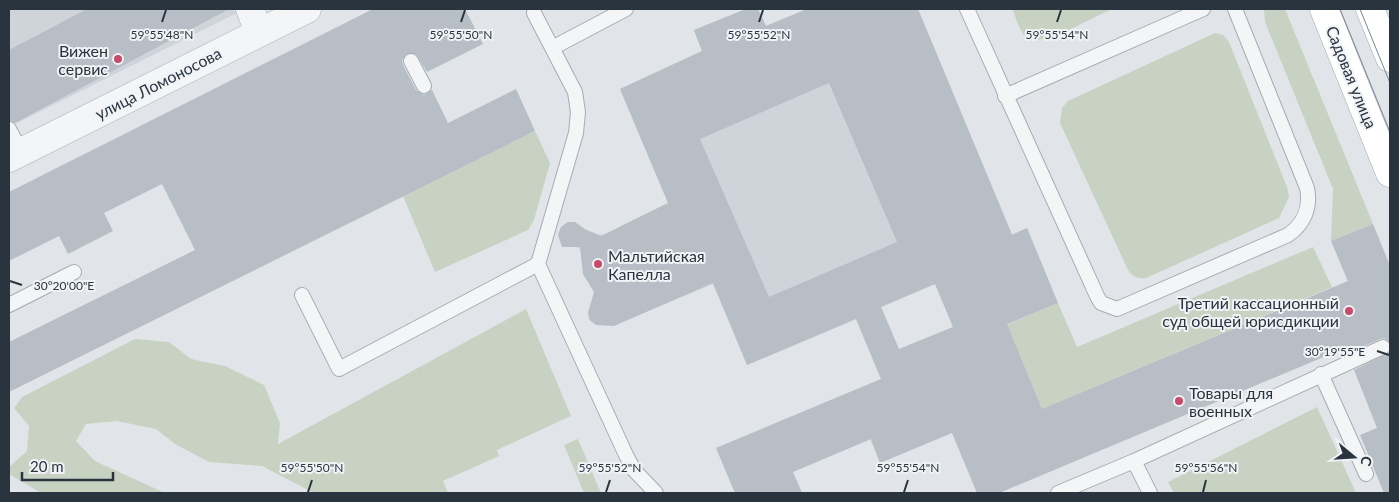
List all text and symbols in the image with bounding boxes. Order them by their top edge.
street label: Садовая улица [1323,23,1381,131]
text: 59°55'48"N [131,27,193,42]
text: 59°55'50"N [430,27,492,42]
text: 59°55'52"N [728,27,790,42]
text: 59°55'54"N [1026,27,1088,42]
place label: Вижен сервис [58,41,108,78]
street label: улица Ломоносова [92,43,224,123]
marker: Вижен сервис [112,53,124,65]
place label: Мальтийская Капелла [608,246,705,283]
marker: Мальтийская Капелла [592,258,604,270]
text: 30°20'00"E [34,278,94,293]
place label: Третий кассационный суд общей юрисдикции [1162,293,1339,330]
marker: Третий кассационный суд общей юрисдикции [1343,305,1355,317]
text: 30°19'55"E [1305,344,1365,359]
place label: Товары для военных [1189,383,1273,420]
marker: Товары для военных [1173,395,1185,407]
north arrow [1329,432,1379,482]
scale bar [22,450,114,482]
text: С [1357,454,1376,469]
text: 20 m [30,457,64,475]
text: 59°55'50"N [281,460,343,475]
text: 59°55'52"N [579,460,641,475]
text: 59°55'54"N [877,460,939,475]
text: 59°55'56"N [1175,460,1237,475]

